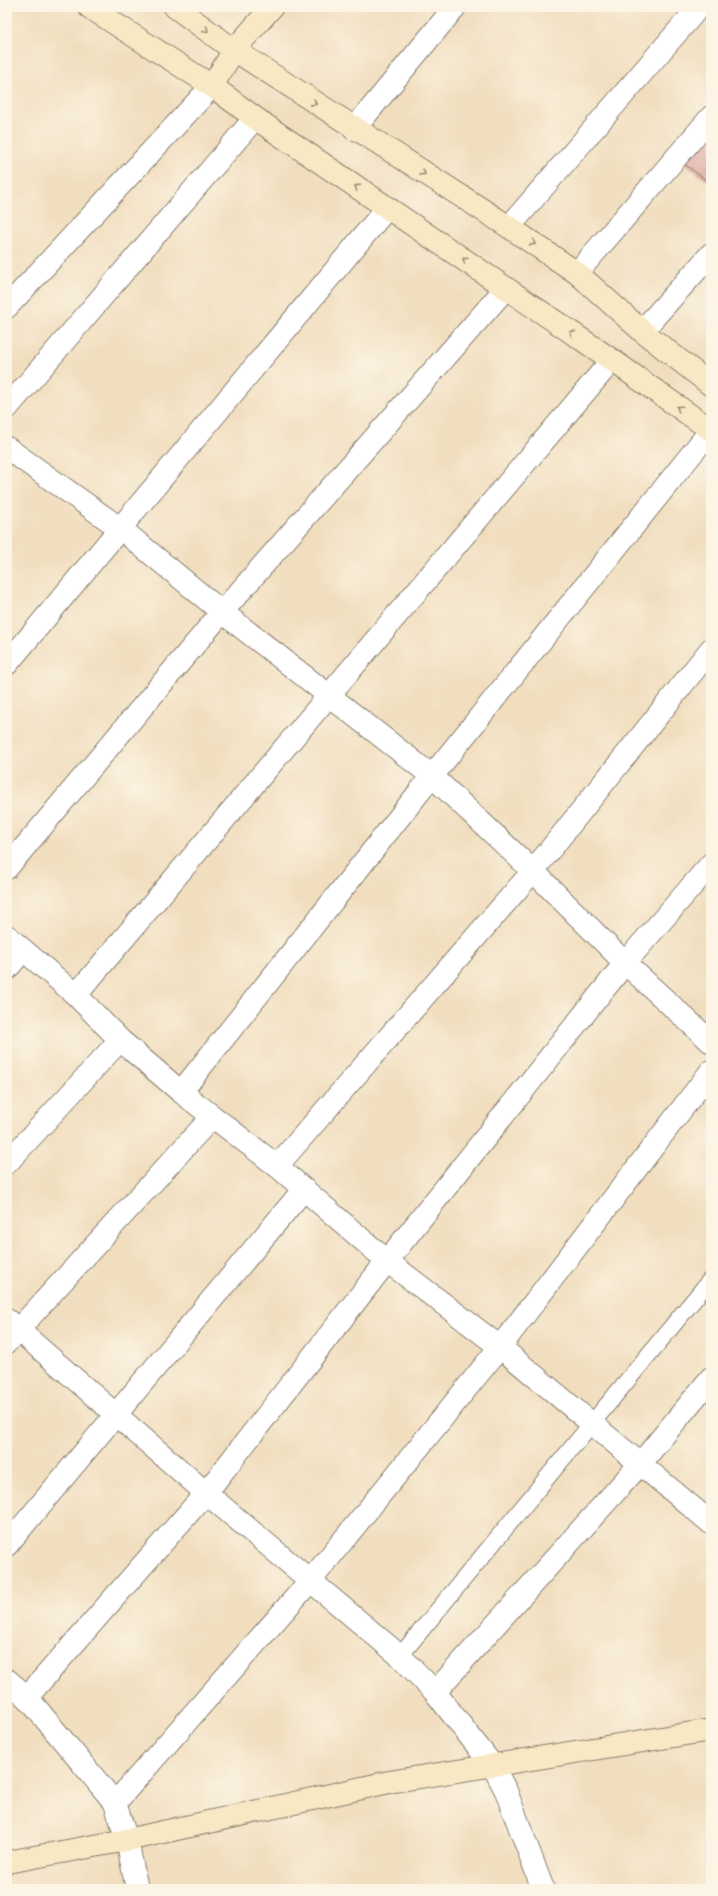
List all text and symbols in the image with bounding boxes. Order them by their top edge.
one-way arrow [202,25,209,33]
one-way arrow [310,98,317,105]
one-way arrow [419,168,426,175]
one-way arrow [354,184,361,192]
one-way arrow [529,238,536,246]
one-way arrow [462,257,469,265]
one-way arrow [570,331,577,338]
one-way arrow [676,405,683,413]

